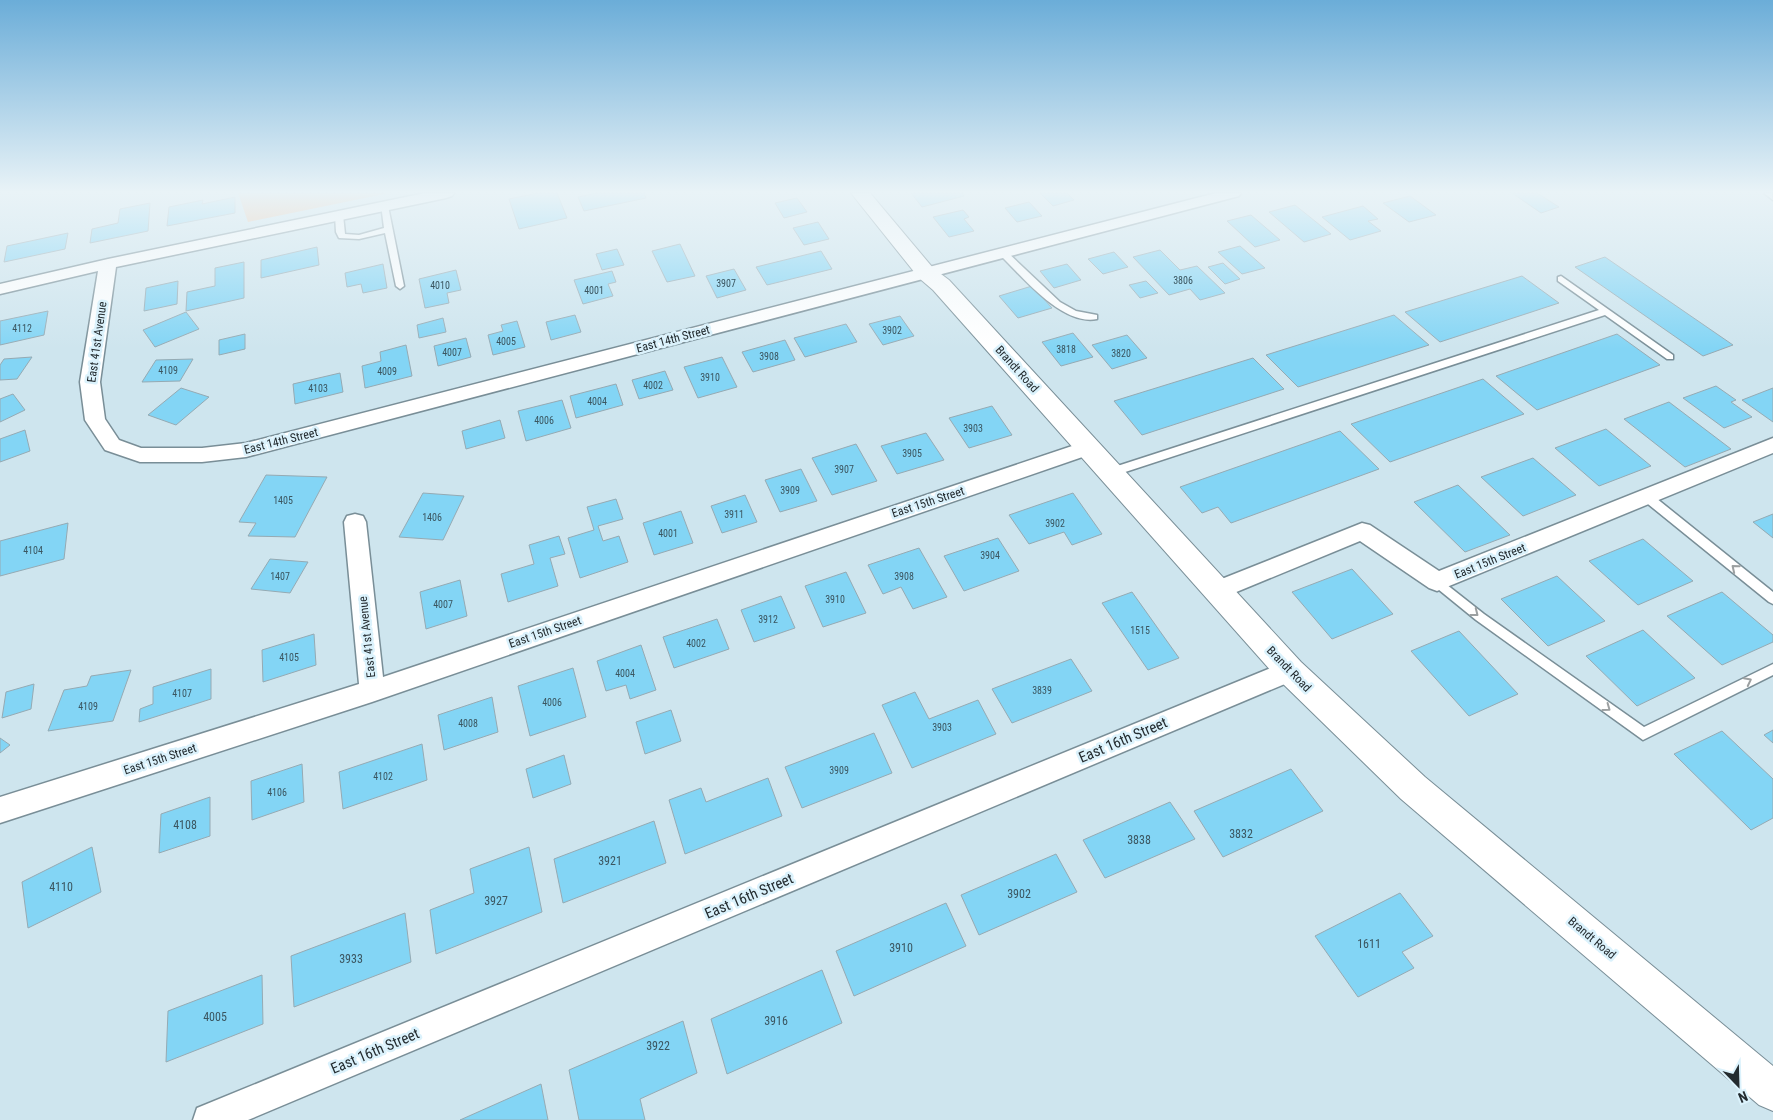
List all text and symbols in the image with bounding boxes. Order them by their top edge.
house number: 3806 [1173,275,1193,286]
house number: 3907 [716,278,736,289]
house number: 4010 [430,280,450,291]
house number: 4001 [584,285,604,296]
street label: East 41st Avenue [84,300,110,383]
street label: East 14th Street [635,322,712,356]
house number: 4112 [12,323,32,334]
house number: 3902 [882,325,902,336]
house number: 4005 [496,336,516,347]
street label: Brandt Road [992,343,1042,395]
house number: 3818 [1056,344,1076,355]
house number: 4007 [442,347,462,358]
house number: 3820 [1111,348,1131,359]
house number: 3908 [759,351,779,362]
house number: 4109 [158,365,178,376]
house number: 4009 [377,366,397,377]
house number: 3910 [700,372,720,383]
house number: 4002 [643,380,663,391]
house number: 4103 [308,383,328,394]
house number: 4004 [587,396,607,407]
house number: 4006 [534,415,554,426]
house number: 3903 [963,423,983,434]
street label: East 14th Street [243,425,320,457]
house number: 3905 [902,448,922,459]
house number: 3907 [834,464,854,475]
street label: East 15th Street [890,484,967,520]
house number: 3909 [780,485,800,496]
house number: 1405 [273,495,293,506]
house number: 3911 [724,509,744,520]
house number: 1406 [422,512,442,523]
house number: 3902 [1045,518,1065,529]
house number: 4001 [658,528,678,539]
street label: East 15th Street [1452,540,1528,582]
house number: 4104 [23,545,43,556]
house number: 3904 [980,550,1000,561]
one-way arrow [1732,565,1741,573]
house number: 1407 [270,571,290,582]
house number: 3908 [894,571,914,582]
house number: 3910 [825,594,845,605]
street label: East 41st Avenue [356,595,378,678]
house number: 4007 [433,599,453,610]
one-way arrow [1469,607,1478,615]
street label: East 15th Street [507,613,583,651]
house number: 3912 [758,614,778,625]
house number: 1515 [1130,625,1150,636]
house number: 4002 [686,638,706,649]
street label: Brandt Road [1264,643,1314,695]
house number: 4105 [279,652,299,663]
house number: 4004 [615,668,635,679]
one-way arrow [1743,677,1752,687]
house number: 3839 [1032,685,1052,696]
house number: 4107 [172,688,192,699]
house number: 4006 [542,697,562,708]
house number: 4109 [78,701,98,712]
one-way arrow [1601,702,1610,711]
street label: East 16th Street [1076,713,1170,767]
house number: 4008 [458,718,478,729]
house number: 3903 [932,722,952,733]
street label: East 15th Street [122,741,199,777]
house number: 3909 [829,765,849,776]
house number: 4102 [373,771,393,782]
house number: 4106 [267,787,287,798]
house number: 4108 [173,818,197,832]
house number: 3832 [1229,827,1253,841]
house number: 3838 [1127,833,1151,847]
house number: 3921 [598,854,622,868]
street label: East 16th Street [702,869,796,923]
house number: 4110 [49,880,73,894]
house number: 3902 [1007,887,1031,901]
house number: 3927 [484,894,508,908]
street label: Brandt Road [1565,914,1619,962]
house number: 1611 [1357,937,1381,951]
house number: 3910 [889,941,913,955]
house number: 3933 [339,952,363,966]
house number: 4005 [203,1010,227,1024]
house number: 3916 [764,1014,788,1028]
street label: East 16th Street [328,1024,422,1078]
house number: 3922 [646,1039,670,1053]
north arrow [1713,1060,1763,1110]
text: N [1736,1088,1750,1106]

